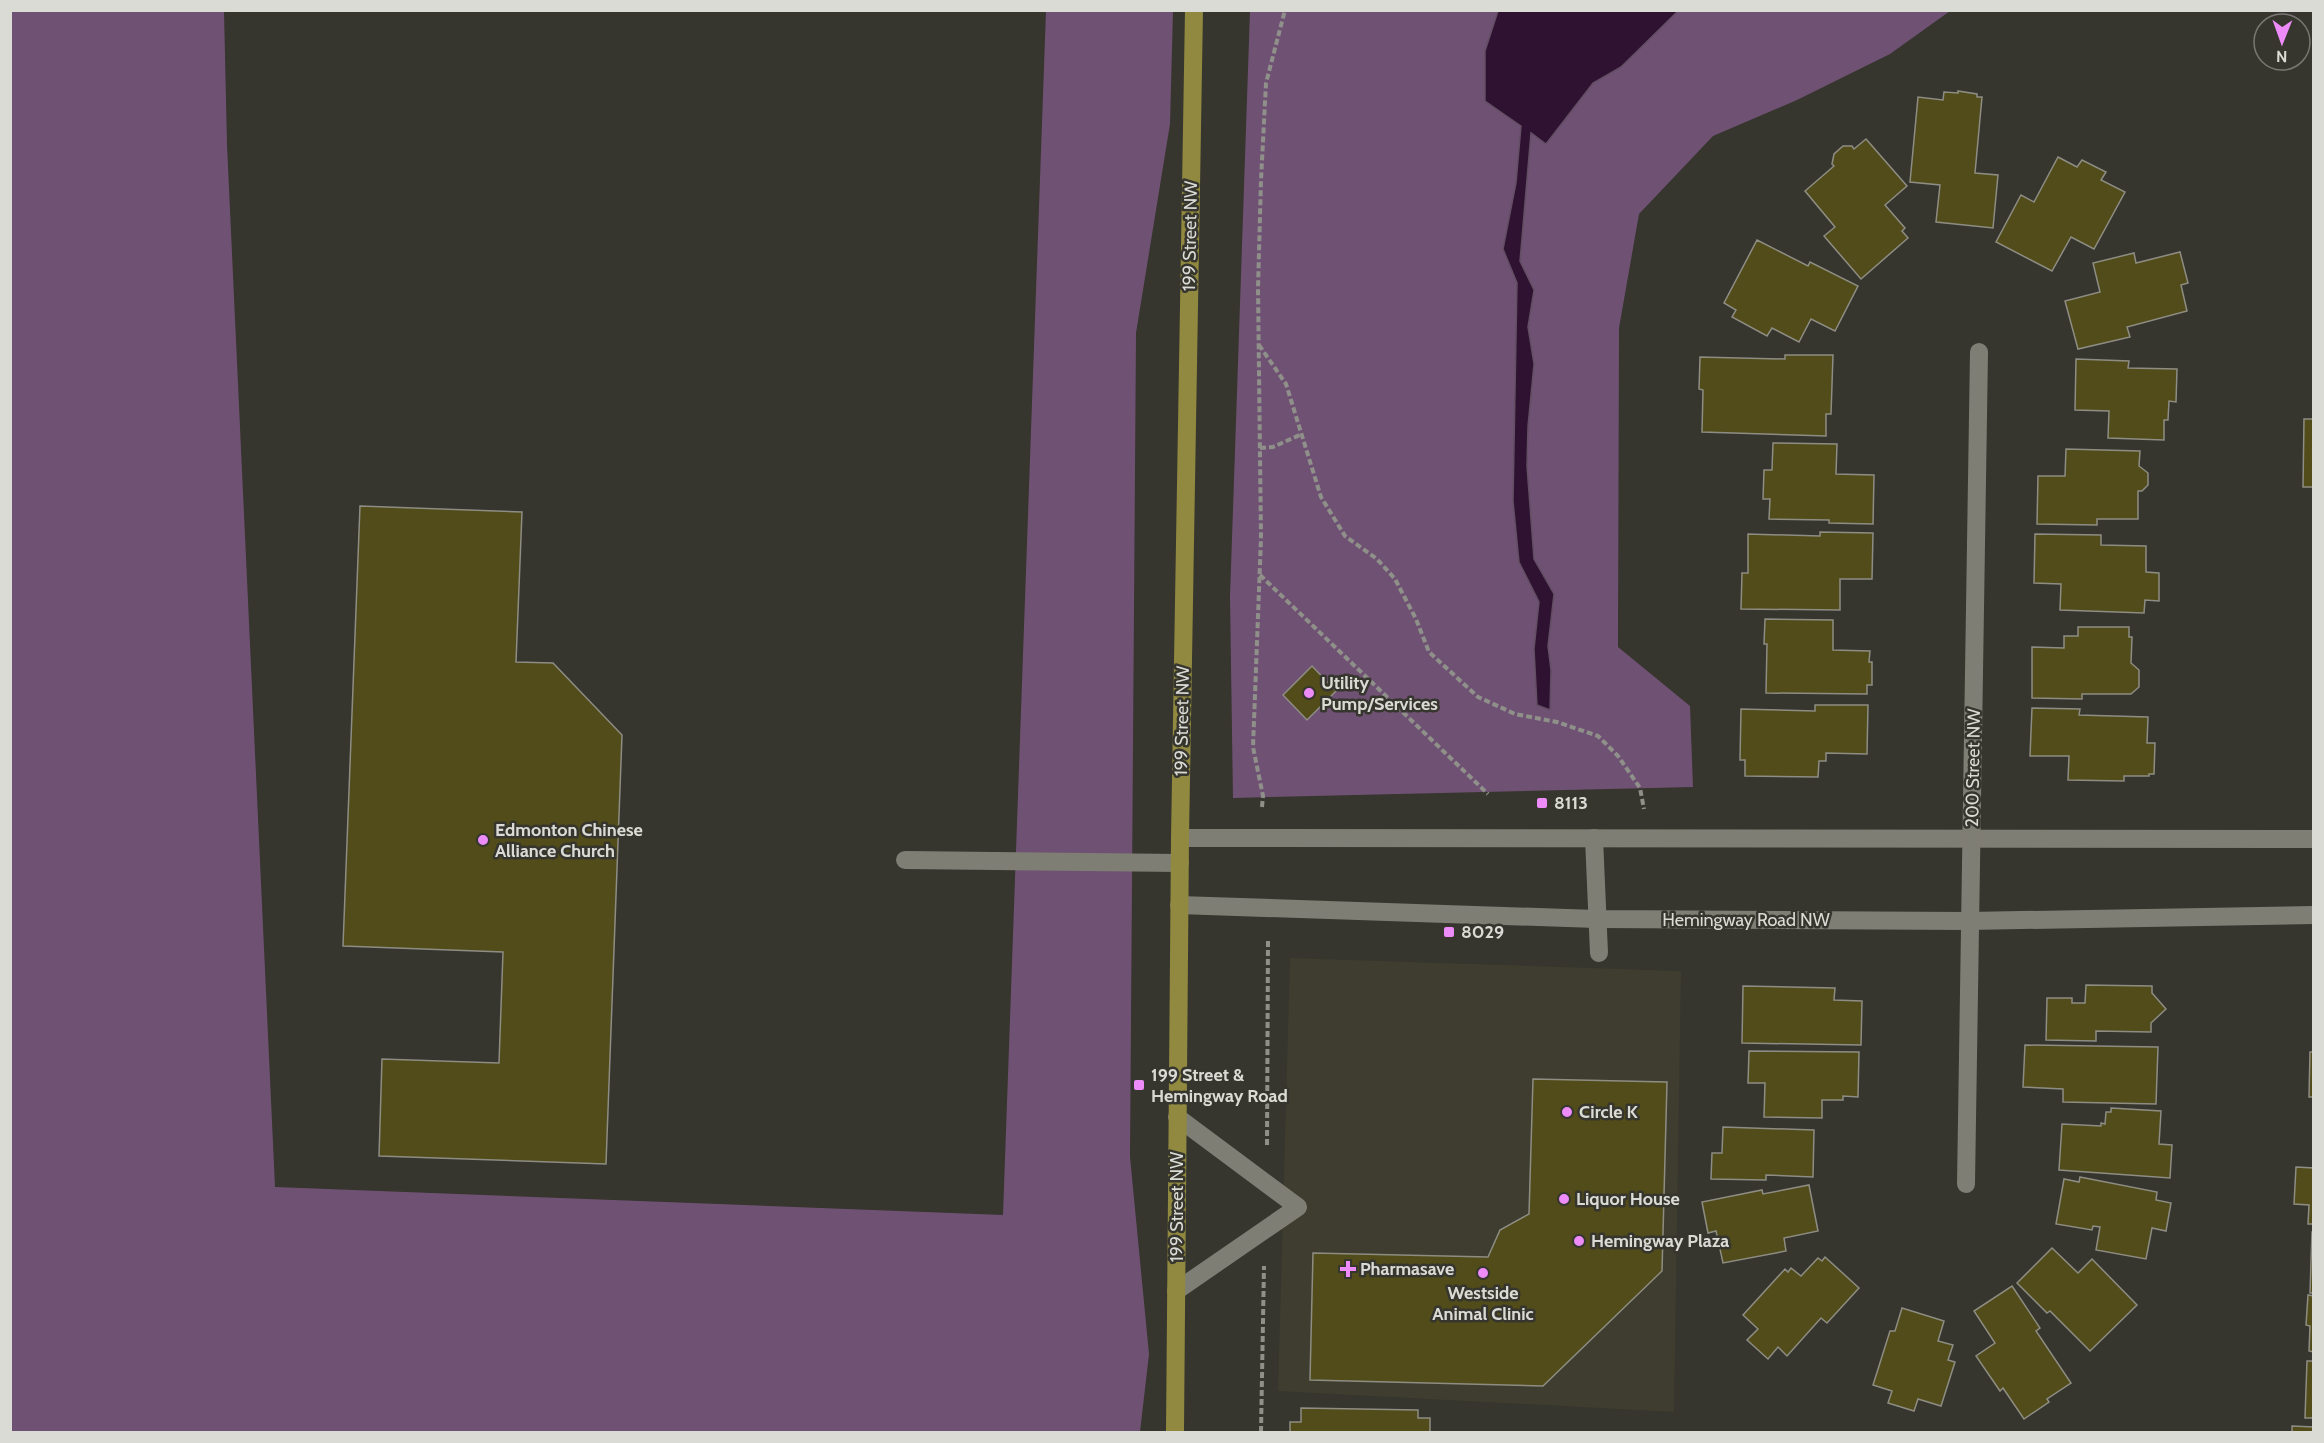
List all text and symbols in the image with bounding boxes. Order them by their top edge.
north arrow [2252,12,2312,72]
text: N [2276,47,2288,66]
street label: 199 Street NW [1178,181,1202,291]
street label: 199 Street NW [1170,666,1194,776]
place label: Utility Pump/Services [1321,672,1438,715]
marker: Utility Pump/Services [1302,686,1316,700]
street label: 200 Street NW [1961,709,1985,827]
place label: 8113 [1554,792,1588,814]
marker: 8113 [1535,796,1549,810]
place label: Edmonton Chinese Alliance Church [495,819,643,862]
marker: Edmonton Chinese Alliance Church [476,833,490,847]
street label: Hemingway Road NW [1662,909,1830,931]
place label: 8029 [1461,921,1504,943]
marker: 8029 [1442,925,1456,939]
place label: 199 Street & Hemingway Road [1151,1064,1288,1107]
marker: 199 Street & Hemingway Road [1132,1078,1146,1092]
place label: Circle K [1579,1101,1639,1123]
marker: Circle K [1560,1105,1574,1119]
street label: 199 Street NW [1166,1152,1188,1262]
place label: Liquor House [1576,1188,1680,1210]
marker: Liquor House [1557,1192,1571,1206]
place label: Hemingway Plaza [1591,1230,1729,1252]
marker: Hemingway Plaza [1572,1234,1586,1248]
place label: Pharmasave [1360,1258,1454,1280]
marker: Pharmasave [1341,1262,1355,1276]
marker: Westside Animal Clinic [1476,1266,1490,1280]
place label: Westside Animal Clinic [1432,1282,1534,1325]

